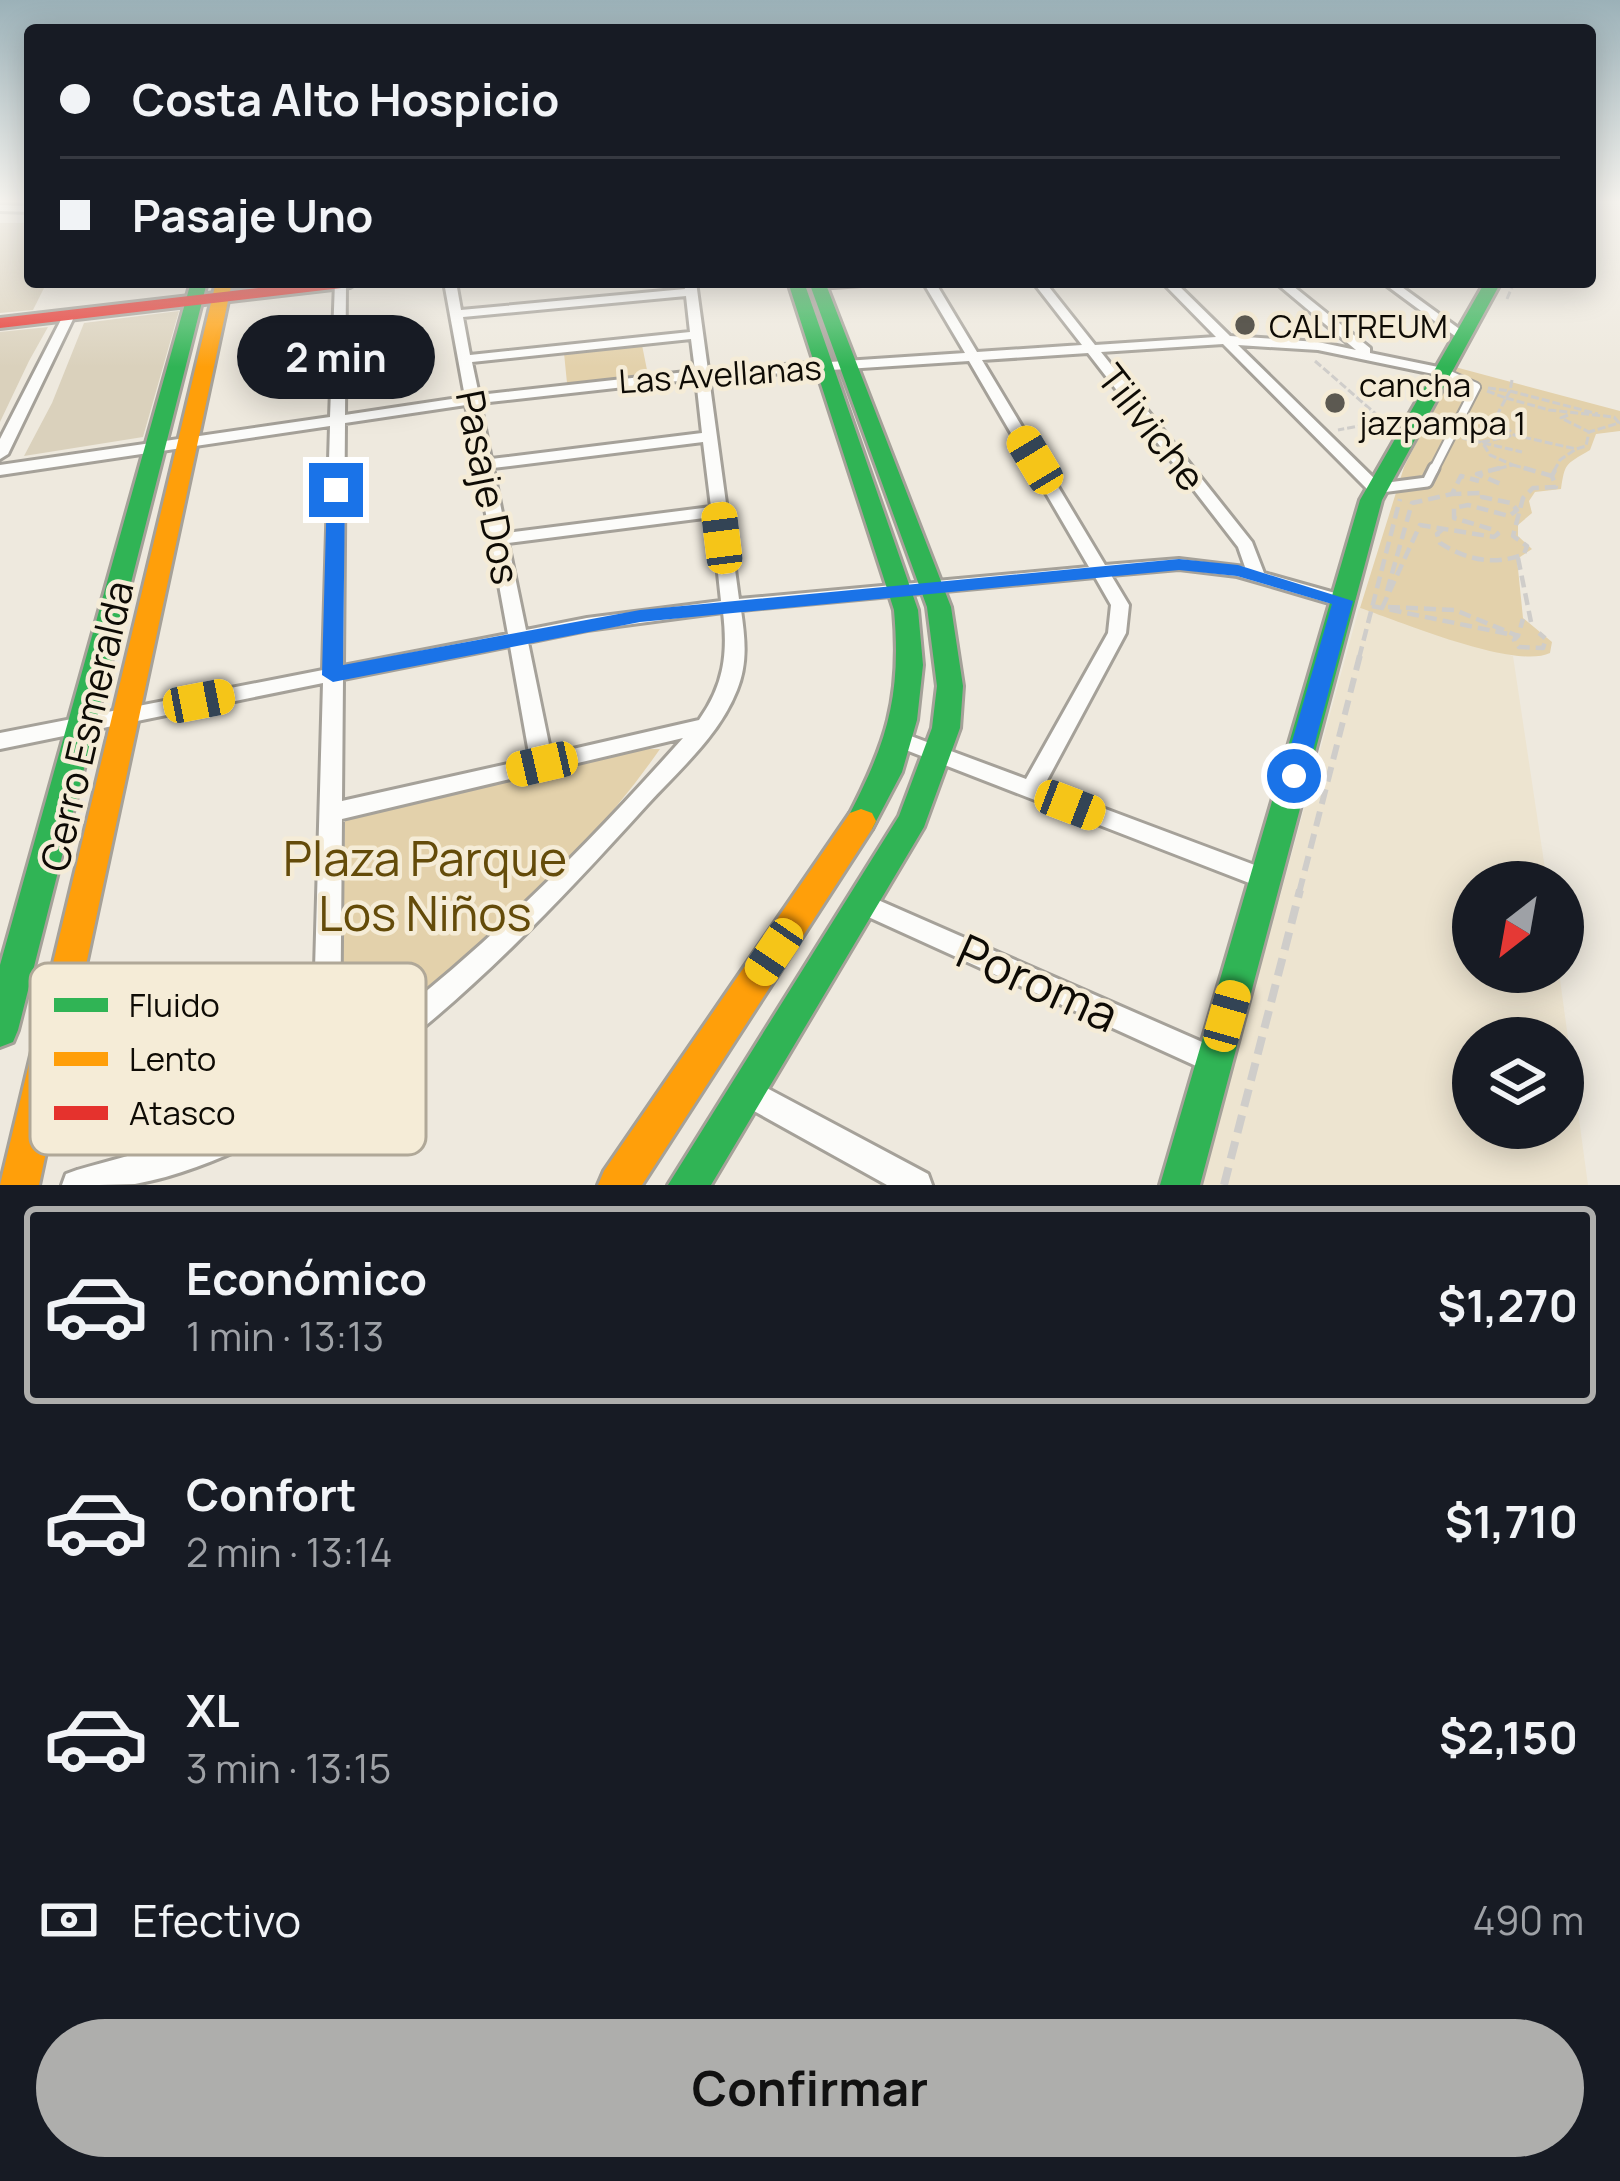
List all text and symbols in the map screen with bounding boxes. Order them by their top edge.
text: Costa Alto Hospicio [132,68,559,130]
text: Pasaje Uno [132,184,373,246]
place label: CALITREUM [1269,303,1448,348]
marker: CALITREUM [1232,312,1258,338]
callout: 2 min [237,316,435,400]
text: 2 min [285,330,387,384]
street label: Las Avellanas [617,344,823,404]
street label: Tiliviche [1085,352,1219,502]
place label: cancha jazpampa 1 [1358,362,1526,445]
street label: Pasaje Dos [444,385,534,589]
marker: cancha jazpampa 1 [1322,390,1348,416]
car [1001,420,1069,500]
route end [309,463,363,517]
car [700,500,744,576]
street label: Cerro Esmeralda [26,575,146,877]
car [160,676,238,726]
car [503,738,581,790]
route start [1267,749,1321,803]
car [1030,775,1110,835]
park label: Plaza Parque Los Niños [283,825,567,945]
north arrow [1452,861,1584,993]
map controls [1452,861,1584,1149]
car [739,912,809,992]
street label: Poroma [947,918,1129,1046]
legend [30,963,426,1155]
car [1200,976,1254,1056]
text: Fluido [129,982,220,1027]
button: layers [1452,1017,1584,1149]
text: Lento [129,1036,216,1081]
text: Atasco [129,1090,235,1135]
text: Económico [186,1247,427,1309]
icon: car [42,1251,150,1359]
text: $1,270 [1438,1274,1578,1336]
text: 1 min · 13:13 [186,1309,384,1363]
text: Confort [186,1463,357,1525]
icon: car [42,1467,150,1575]
text: $1,710 [1445,1490,1578,1552]
text: 2 min · 13:14 [186,1525,392,1579]
text: XL [186,1679,240,1741]
icon: car [42,1683,150,1791]
text: $2,150 [1439,1706,1578,1768]
text: 3 min · 13:15 [186,1741,391,1795]
icon: cash [36,1887,102,1953]
text: Efectivo [132,1889,301,1951]
text: 490 m [1473,1893,1584,1947]
button: Confirmar [36,2019,1584,2157]

